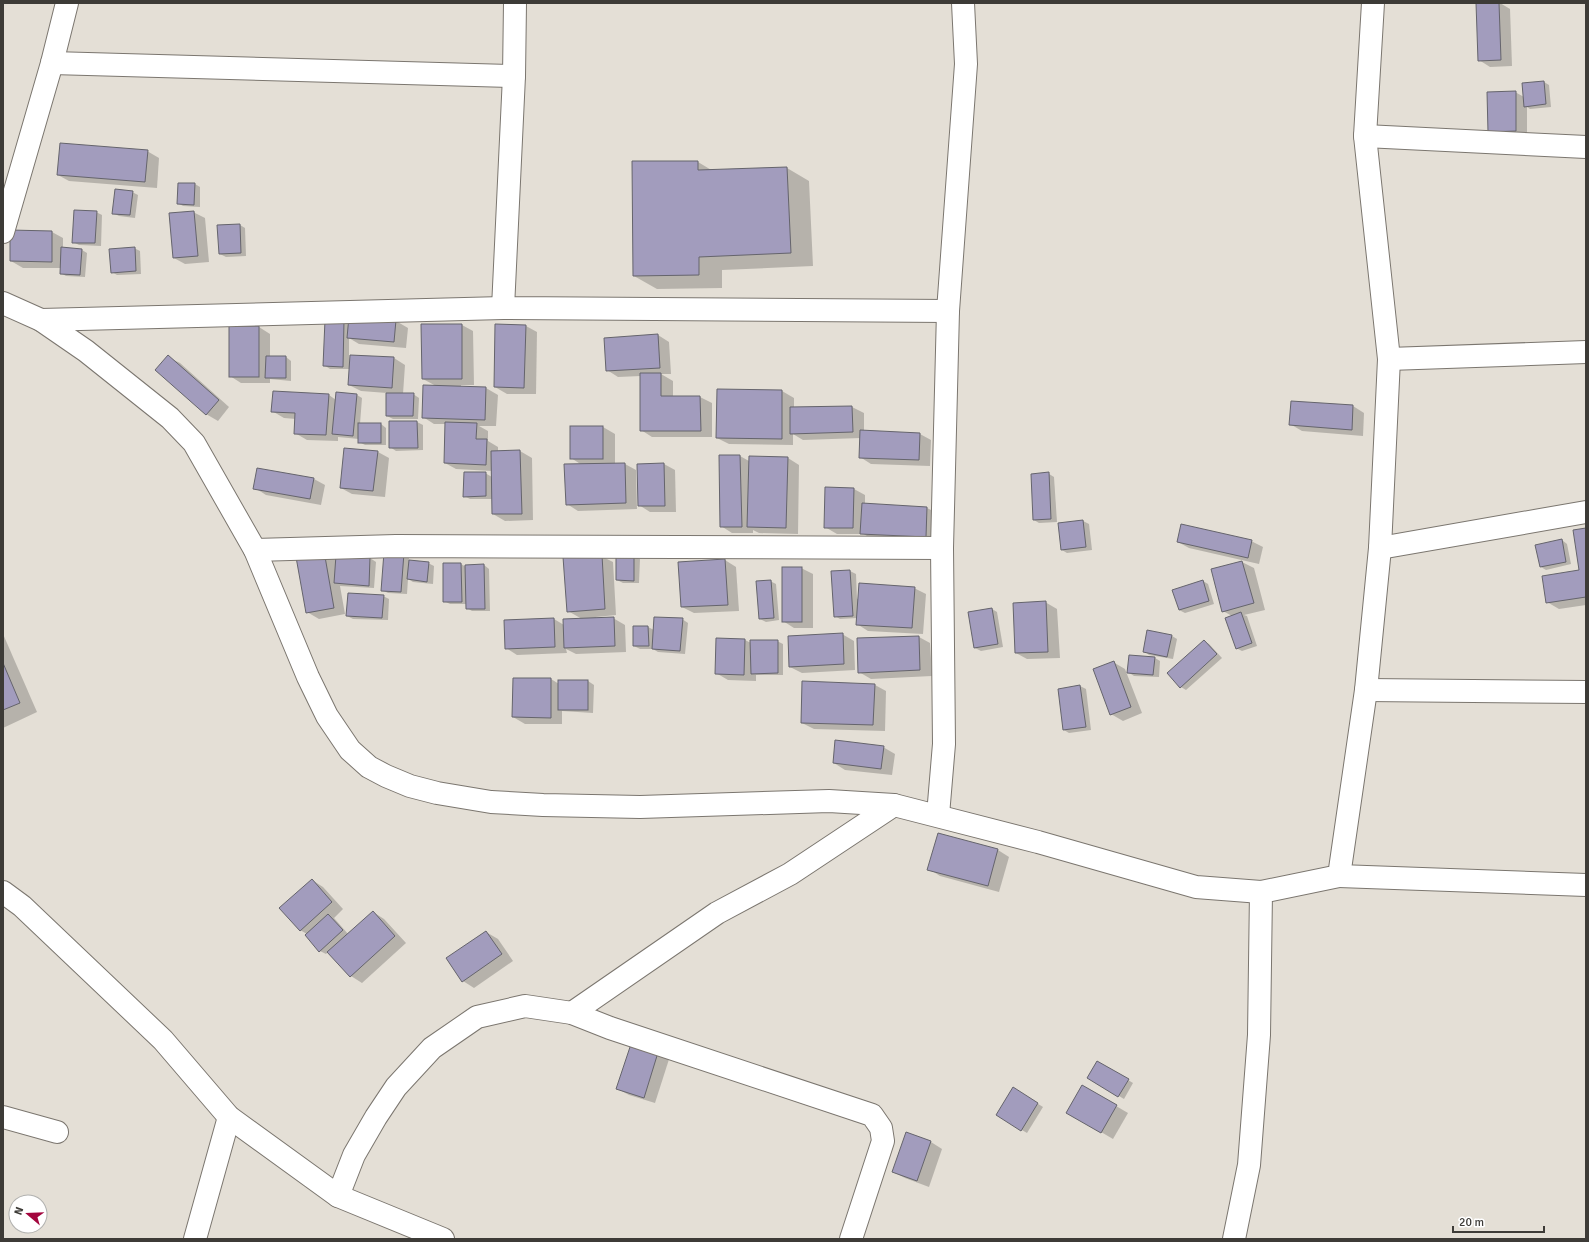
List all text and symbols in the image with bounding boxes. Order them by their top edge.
north arrow [8,1194,48,1234]
text: N [12,1205,26,1217]
scale bar [1453,1208,1544,1234]
text: 20 m [1459,1215,1484,1230]

